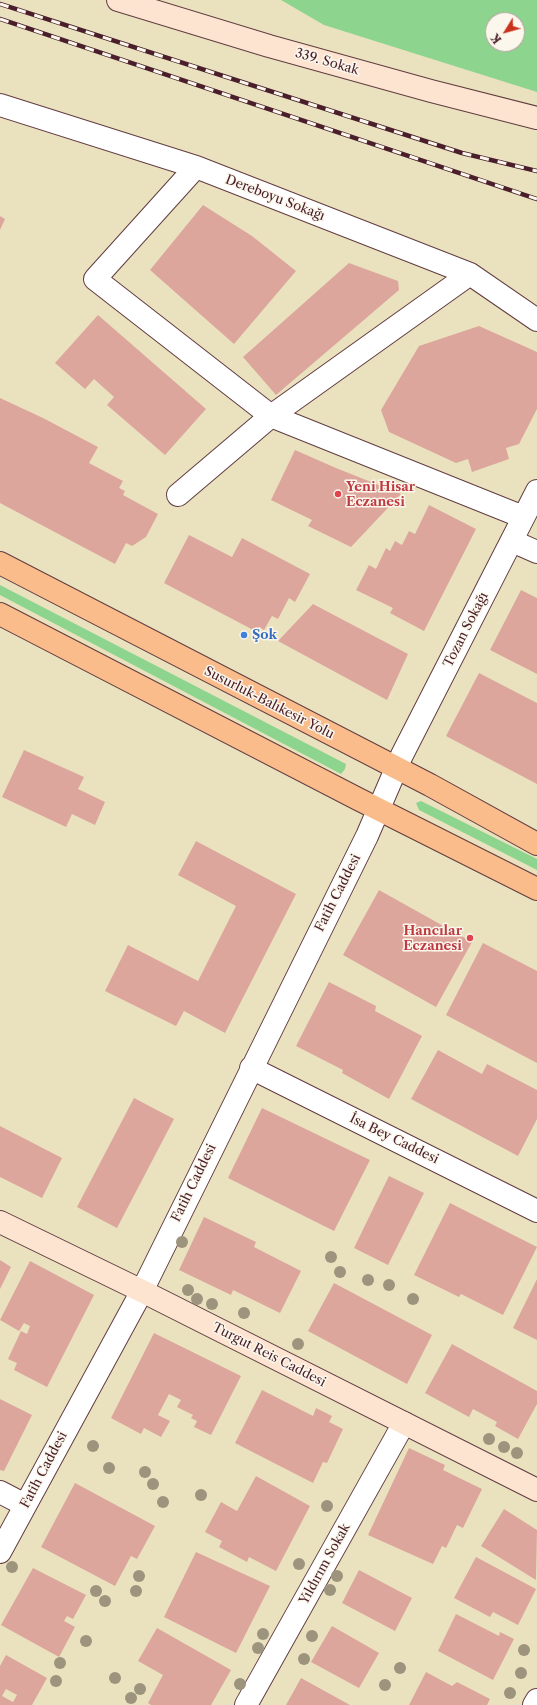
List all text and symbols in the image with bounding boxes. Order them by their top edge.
north arrow [485,12,525,52]
text: K [488,31,504,46]
street label: 339. Sokak [293,45,361,79]
street label: Dereboyu Sokağı [223,172,327,224]
place label: Yeni Hisar Eczanesi [346,479,415,510]
marker: Yeni Hisar Eczanesi [333,489,343,499]
street label: Tozan Sokağı [440,590,492,670]
place label: Şok [252,627,277,643]
marker: Şok [239,630,249,640]
street label: Susurluk-Balıkesir Yolu [201,663,337,743]
street label: Fatih Caddesi [312,852,364,934]
place label: Hancılar Eczanesi [403,923,462,954]
marker: Hancılar Eczanesi [465,933,475,943]
street label: İsa Bey Caddesi [347,1111,441,1167]
street label: Fatih Caddesi [168,1142,220,1224]
street label: Turgut Reis Caddesi [210,1320,328,1390]
street label: Fatih Caddesi [17,1429,71,1511]
street label: Yıldırım Sokak [296,1521,354,1607]

